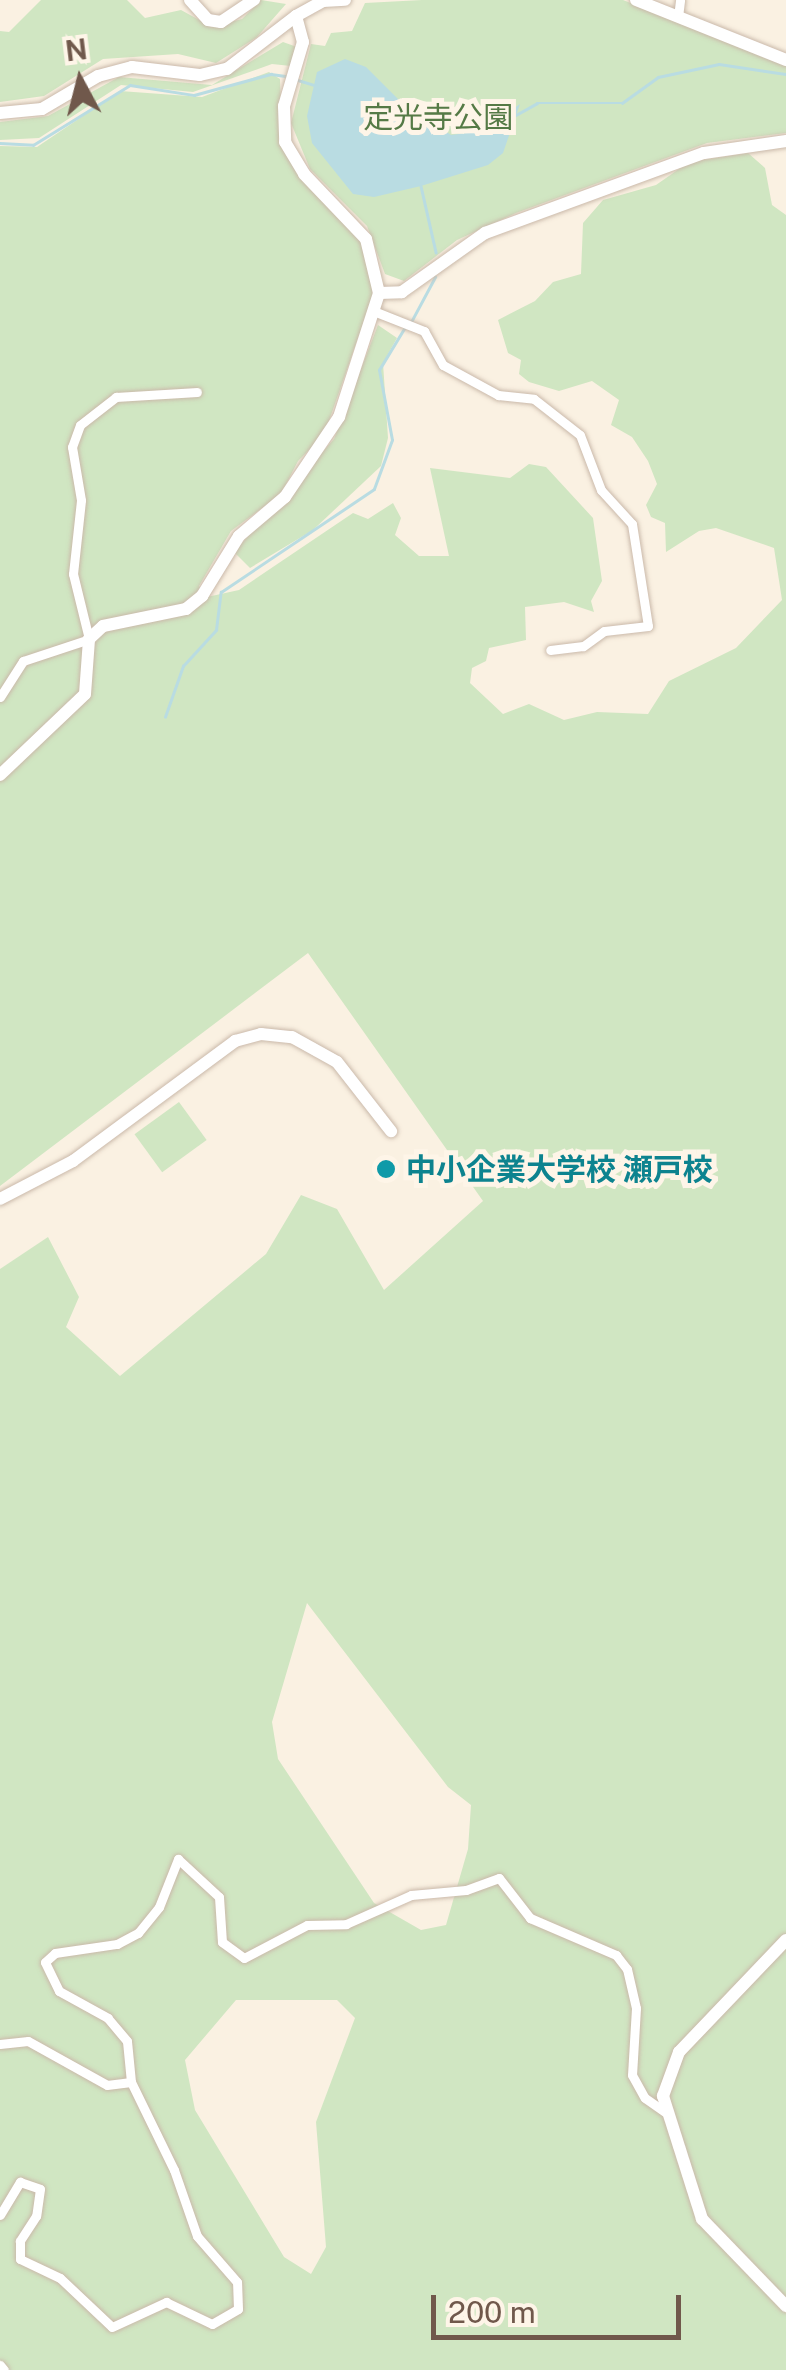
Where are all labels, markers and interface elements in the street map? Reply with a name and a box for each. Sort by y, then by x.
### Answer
north arrow [30,30,130,130]
text: N [63,32,89,67]
park label: 定光寺公園 [363,99,513,135]
place label: 中小企業大学校 瀬戸校 [406,1151,713,1187]
marker: 中小企業大学校 瀬戸校 [375,1158,397,1180]
scale bar [436,2275,686,2337]
text: 200 m [448,2294,536,2330]

